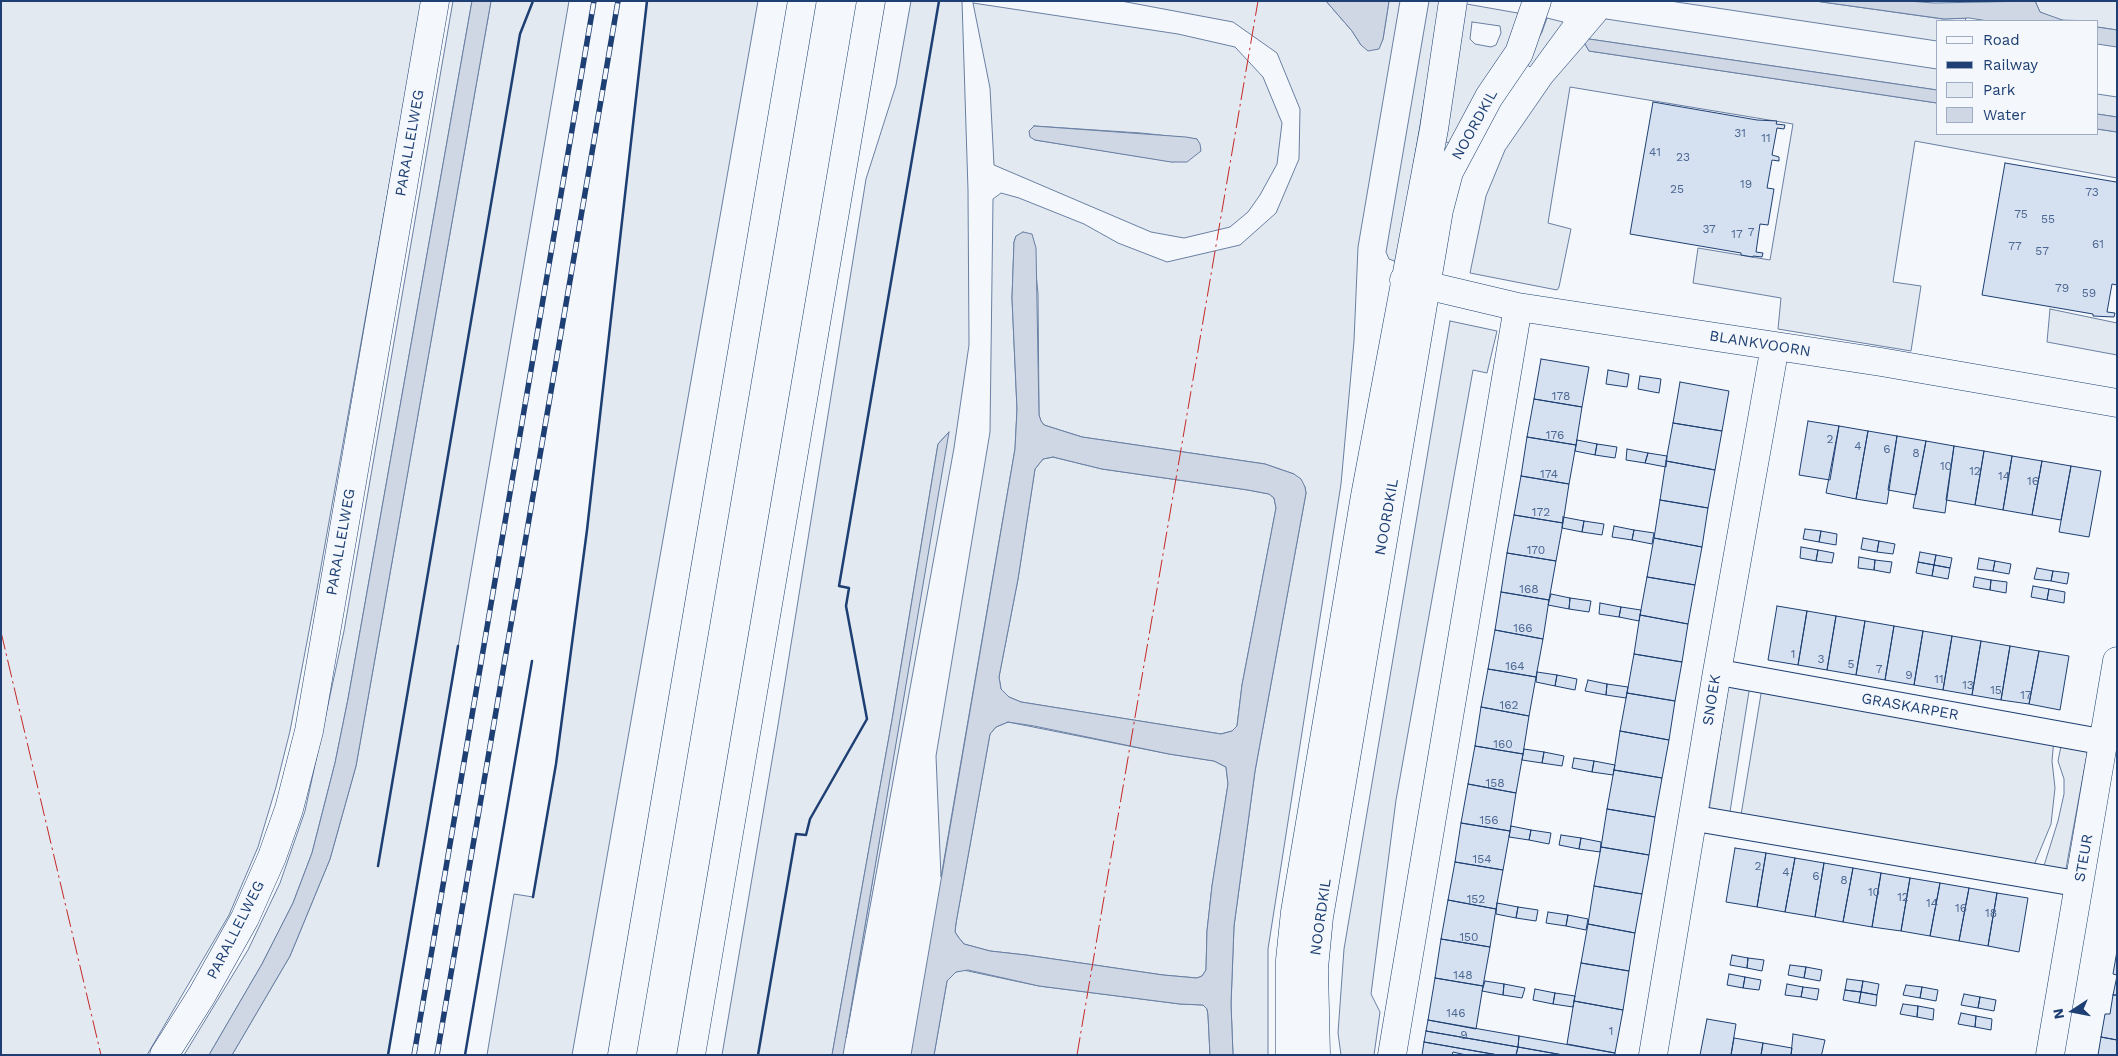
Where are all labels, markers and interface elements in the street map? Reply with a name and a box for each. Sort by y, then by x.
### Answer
legend [1936,20,2098,135]
text: Road [1983,31,2020,49]
text: Railway [1983,56,2038,74]
text: Park [1983,81,2015,99]
street label: NOORDKIL [1448,87,1502,163]
street label: PARALLELWEG [392,88,428,198]
text: Water [1983,106,2026,124]
house number: 31 [1734,126,1746,140]
house number: 11 [1761,131,1771,145]
house number: 41 [1649,145,1661,159]
house number: 23 [1676,150,1690,164]
house number: 19 [1740,177,1752,191]
house number: 25 [1670,182,1684,196]
house number: 73 [2085,185,2099,199]
house number: 75 [2014,207,2028,221]
house number: 55 [2041,212,2055,226]
house number: 37 [1702,222,1716,236]
house number: 7 [1748,225,1754,239]
house number: 17 [1731,227,1743,241]
house number: 61 [2092,237,2104,251]
house number: 77 [2008,239,2022,253]
house number: 57 [2035,244,2049,258]
house number: 79 [2055,281,2069,295]
house number: 59 [2082,286,2096,300]
street label: BLANKVOORN [1708,327,1812,361]
house number: 178 [1552,389,1570,403]
house number: 176 [1546,428,1564,442]
house number: 2 [1827,432,1833,446]
house number: 4 [1854,439,1862,453]
house number: 6 [1883,442,1891,456]
house number: 8 [1912,446,1920,460]
house number: 10 [1940,459,1952,473]
house number: 12 [1969,464,1981,478]
house number: 174 [1540,467,1558,481]
house number: 14 [1998,469,2010,483]
house number: 16 [2027,474,2039,488]
street label: NOORDKIL [1371,477,1403,557]
street label: PARALLELWEG [323,487,359,597]
house number: 172 [1532,505,1550,519]
house number: 170 [1527,543,1545,557]
house number: 168 [1519,582,1539,596]
house number: 166 [1513,621,1533,635]
house number: 1 [1791,647,1795,661]
house number: 3 [1818,652,1824,666]
house number: 5 [1848,657,1854,671]
house number: 164 [1505,659,1525,673]
house number: 7 [1876,662,1882,676]
house number: 9 [1905,668,1913,682]
house number: 11 [1934,672,1944,686]
street label: SNOEK [1699,673,1725,727]
house number: 13 [1962,678,1974,692]
house number: 15 [1990,683,2002,697]
house number: 17 [2020,688,2032,702]
street label: GRASKARPER [1860,690,1960,724]
house number: 162 [1500,698,1518,712]
house number: 160 [1493,737,1513,751]
house number: 158 [1485,776,1505,790]
house number: 156 [1480,813,1498,827]
street label: STEUR [2071,833,2097,883]
house number: 154 [1473,852,1491,866]
house number: 2 [1755,859,1761,873]
house number: 4 [1782,865,1790,879]
house number: 6 [1812,869,1820,883]
house number: 8 [1840,873,1848,887]
street label: NOORDKIL [1307,877,1335,957]
street label: PARALLELWEG [203,878,269,982]
house number: 10 [1868,885,1880,899]
house number: 12 [1897,890,1909,904]
house number: 152 [1467,892,1485,906]
house number: 14 [1926,896,1938,910]
house number: 16 [1955,901,1967,915]
house number: 18 [1985,906,1997,920]
house number: 150 [1459,930,1479,944]
house number: 148 [1453,968,1473,982]
north arrow [2048,986,2098,1036]
house number: 146 [1446,1006,1466,1020]
text: N [2049,1007,2067,1020]
house number: 1 [1609,1024,1613,1038]
house number: 9 [1460,1028,1468,1042]

